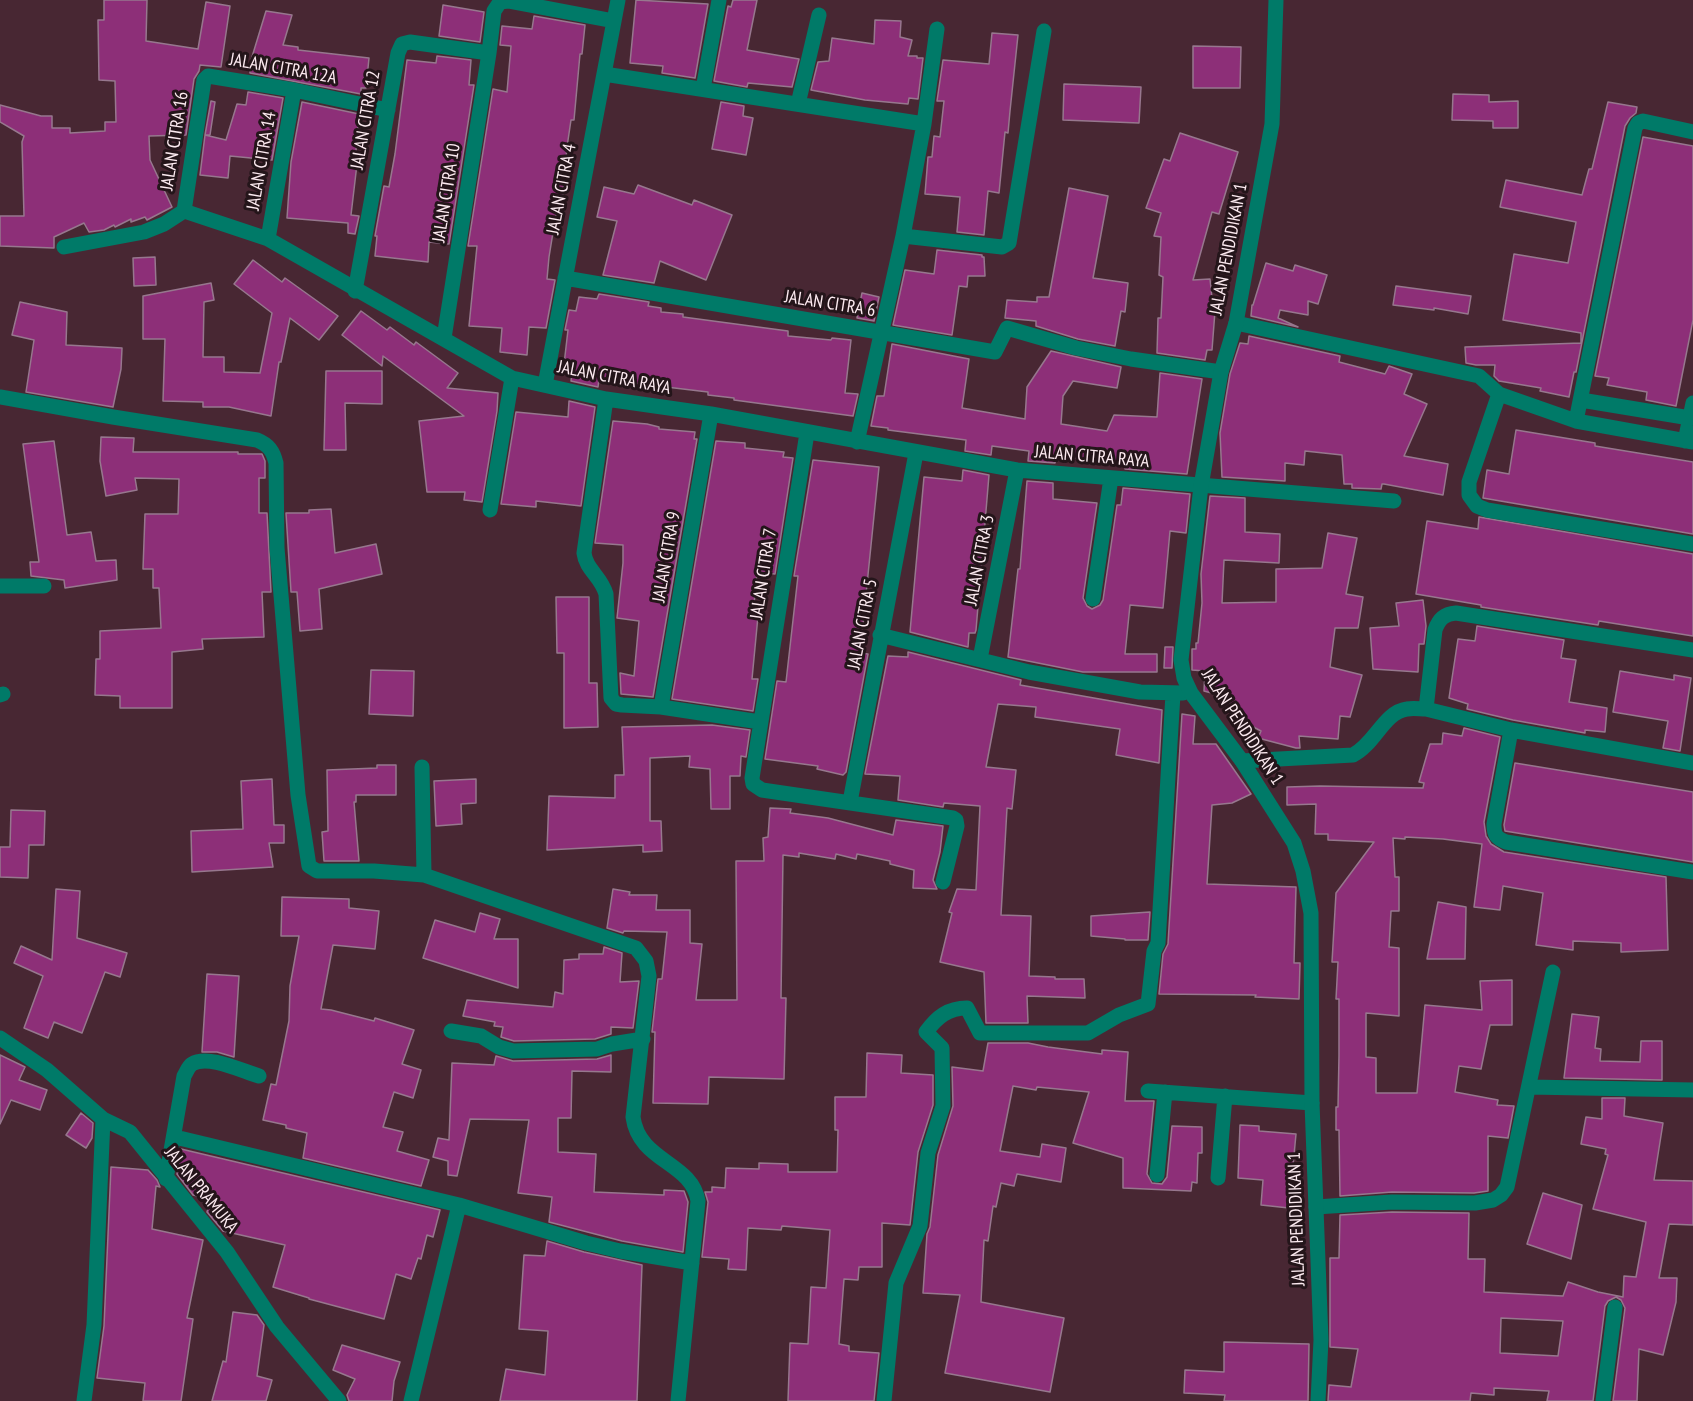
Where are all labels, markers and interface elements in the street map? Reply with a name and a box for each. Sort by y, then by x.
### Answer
street label: JALAN CITRA 12A [228,49,338,89]
street label: JALAN CITRA 12 [347,69,385,171]
street label: JALAN CITRA 16 [157,90,193,192]
street label: JALAN CITRA 14 [243,110,281,212]
street label: JALAN CITRA 10 [429,142,465,244]
street label: JALAN CITRA 4 [543,142,581,236]
street label: JALAN PENDIDIKAN 1 [1206,181,1252,317]
street label: JALAN CITRA 6 [783,286,877,322]
street label: JALAN CITRA RAYA [556,356,672,400]
street label: JALAN CITRA RAYA [1034,441,1150,473]
street label: JALAN CITRA 9 [648,510,686,604]
street label: JALAN CITRA 3 [961,513,999,607]
street label: JALAN CITRA 7 [746,527,782,621]
street label: JALAN CITRA 5 [844,577,882,671]
street label: JALAN PENDIDIKAN 1 [1197,665,1287,789]
street label: JALAN PRAMUKA [160,1142,242,1238]
street label: JALAN PENDIDIKAN 1 [1284,1152,1310,1286]

